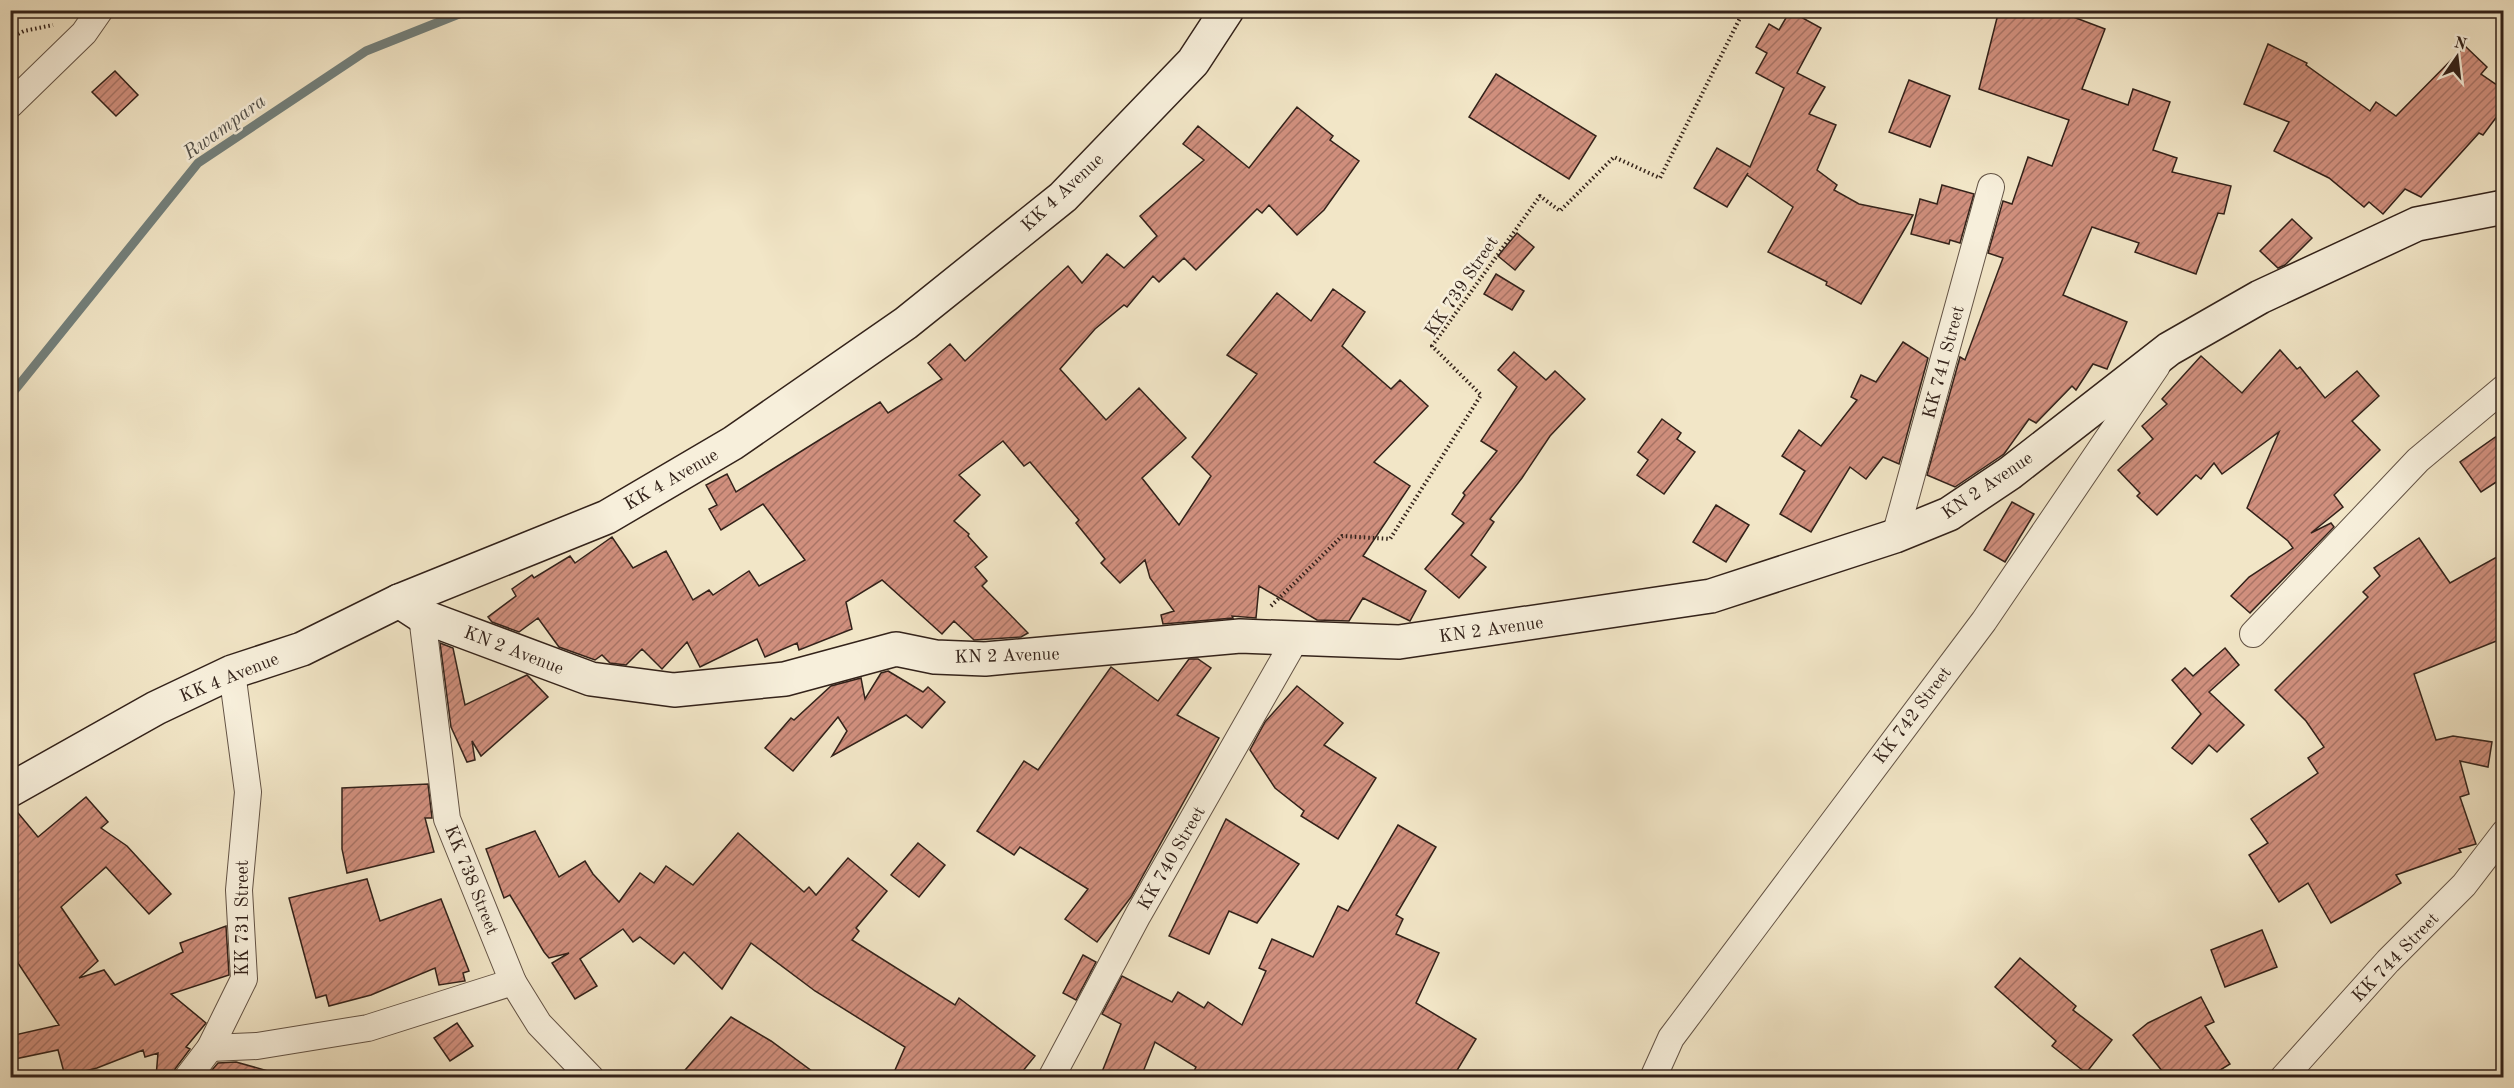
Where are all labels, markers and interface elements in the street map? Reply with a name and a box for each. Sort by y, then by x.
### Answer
north arrow [2427,27,2487,87]
text: N [2452,35,2469,54]
water label: Rwampara [179,91,270,165]
street label: KK 4 Avenue [1018,150,1107,235]
street label: KK 739 Street [1422,233,1502,340]
street label: KK 741 Street [1920,304,1968,421]
street label: KK 4 Avenue [622,446,721,514]
street label: KN 2 Avenue [1939,449,2036,523]
street label: KN 2 Avenue [1438,614,1544,646]
street label: KN 2 Avenue [461,624,566,678]
street label: KN 2 Avenue [954,645,1060,667]
street label: KK 4 Avenue [177,650,281,706]
street label: KK 742 Street [1871,664,1955,767]
street label: KK 740 Street [1135,804,1209,913]
street label: KK 738 Street [441,823,501,938]
street label: KK 731 Street [234,860,252,976]
street label: KK 744 Street [2349,910,2443,1006]

